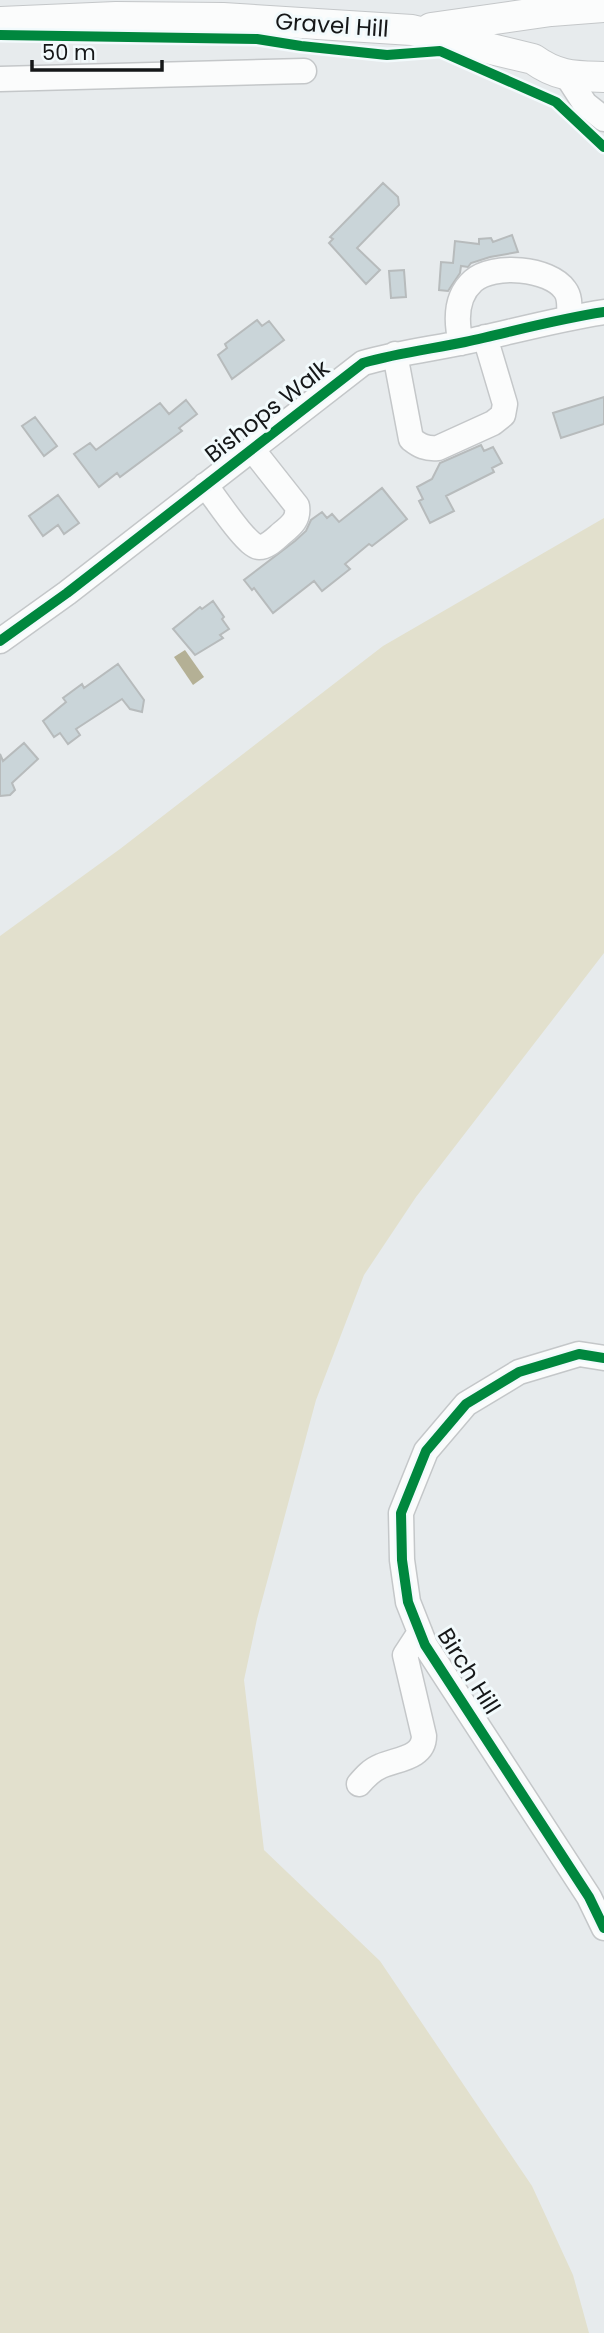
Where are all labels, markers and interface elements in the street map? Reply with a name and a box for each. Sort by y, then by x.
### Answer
street label: Gravel Hill [274,5,390,45]
scale bar [32,28,161,72]
text: 50 m [42,38,96,67]
street label: Bishops Walk [198,352,336,470]
street label: Birch Hill [430,1622,508,1720]

